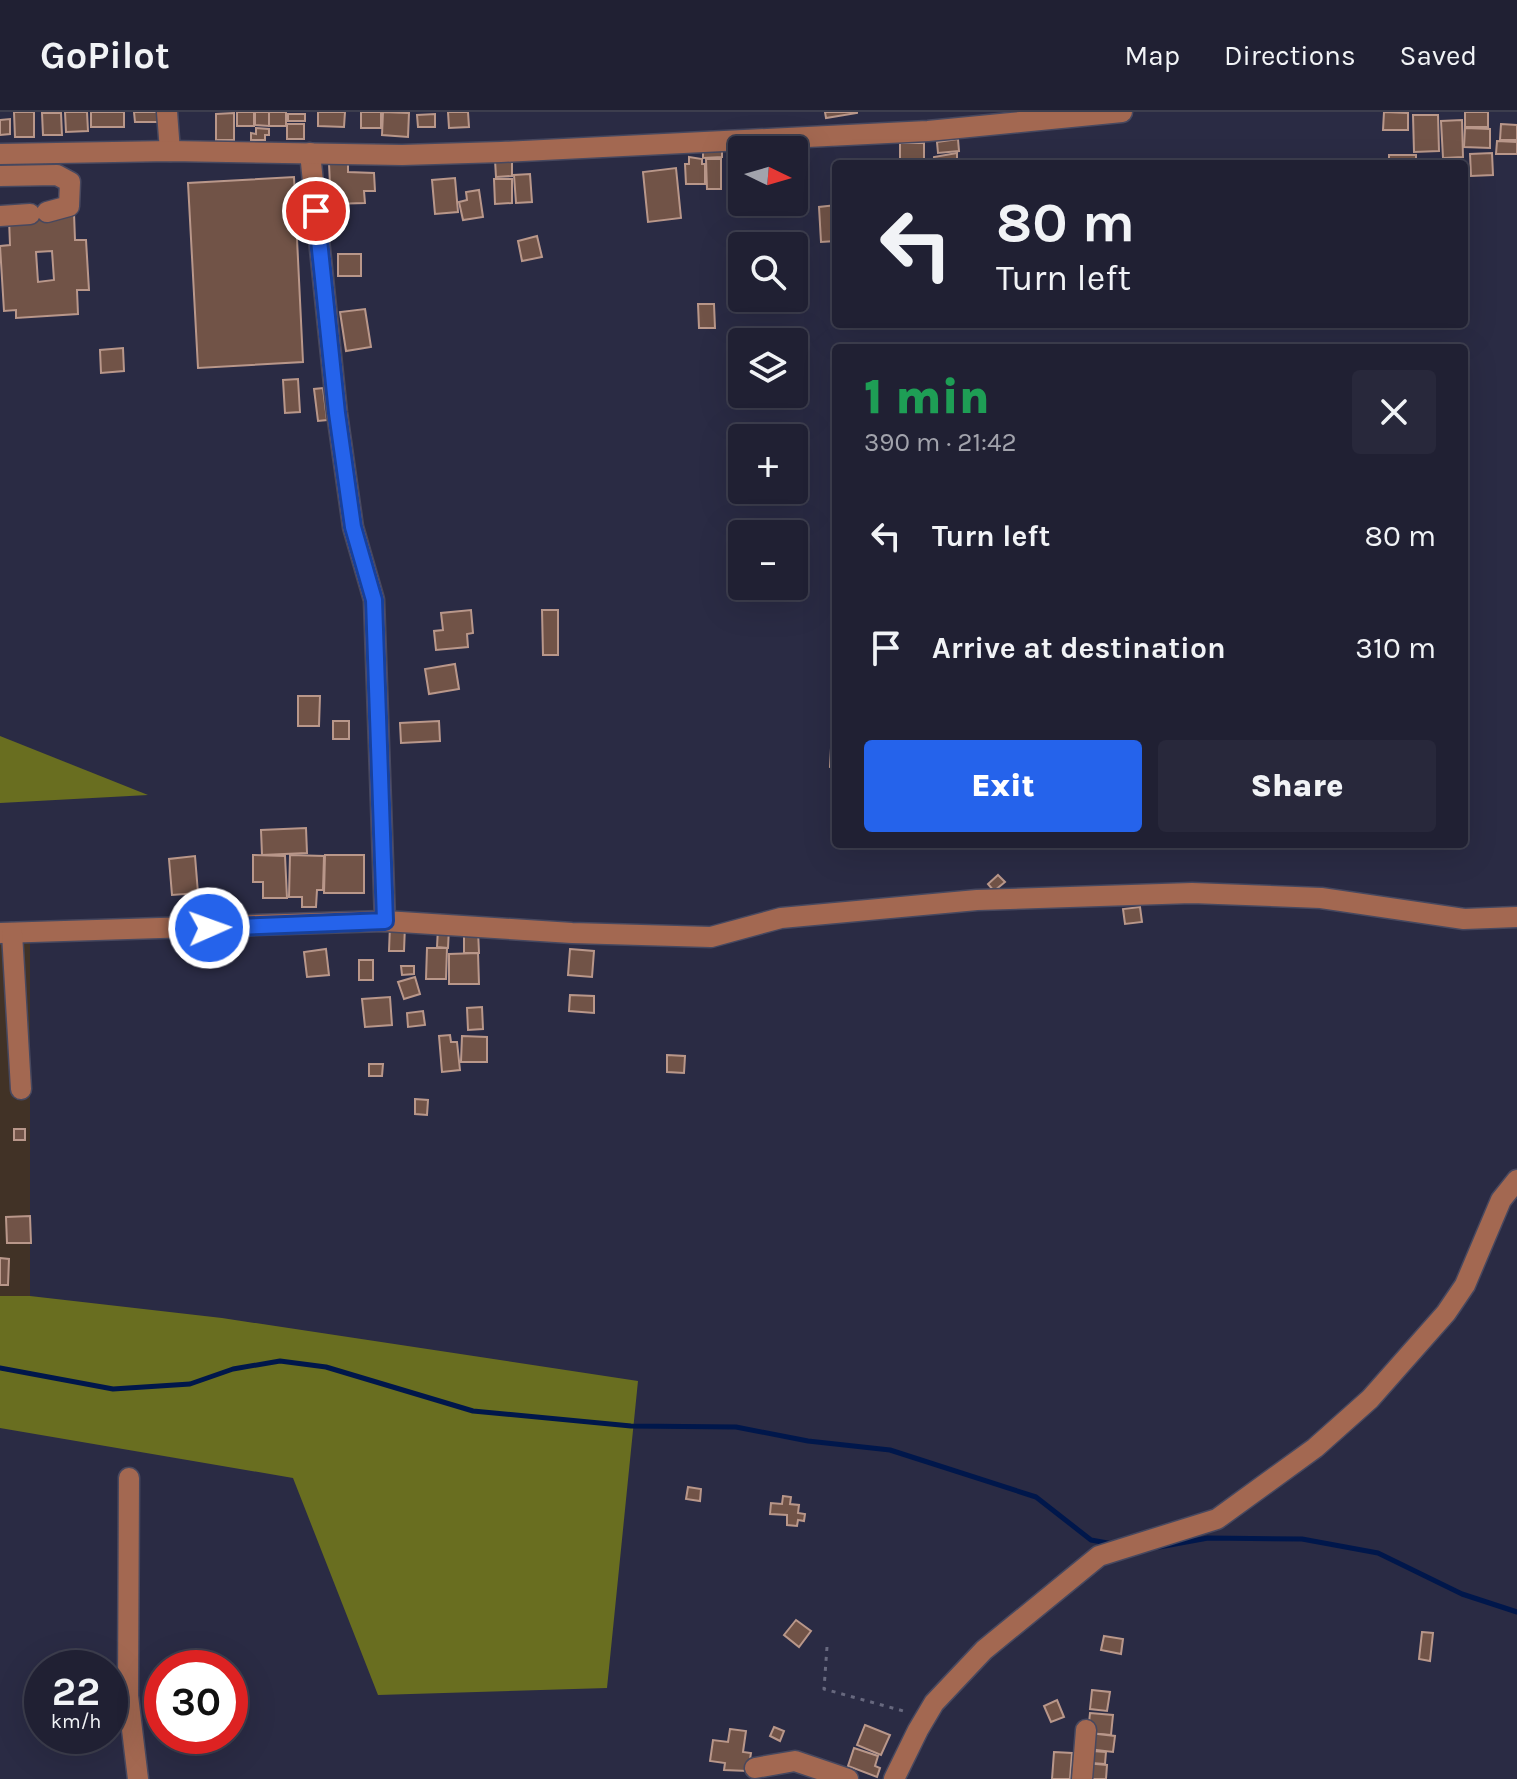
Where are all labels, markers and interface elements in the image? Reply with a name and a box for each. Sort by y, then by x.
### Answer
text: GoPilot [40,33,170,78]
text: Map [1125,39,1180,72]
text: Directions [1224,39,1356,72]
text: Saved [1400,39,1477,72]
north arrow [728,136,808,216]
map controls [728,136,808,600]
pin [282,177,350,245]
icon: arrive [294,189,338,233]
text: 80 m [996,190,1135,255]
icon: left [864,192,968,296]
button: search [728,232,808,312]
text: Turn left [996,257,1131,299]
button: layers [728,328,808,408]
text: 1 min [864,369,990,425]
button: close [1352,370,1436,454]
button: + [728,424,808,504]
text: 390 m · 21:42 [864,427,1017,458]
icon: left [864,514,908,558]
text: Turn left [932,518,1050,554]
text: 80 m [1365,518,1436,554]
button: − [728,520,808,600]
icon: arrive [864,626,908,670]
text: Arrive at destination [932,630,1226,666]
text: 310 m [1355,630,1436,666]
button: Exit [864,740,1142,832]
button: Share [1158,740,1436,832]
position arrow [167,886,251,970]
speed limit sign: 30 [144,1650,248,1754]
text: 22 [52,1668,100,1715]
text: km/h [51,1710,101,1733]

